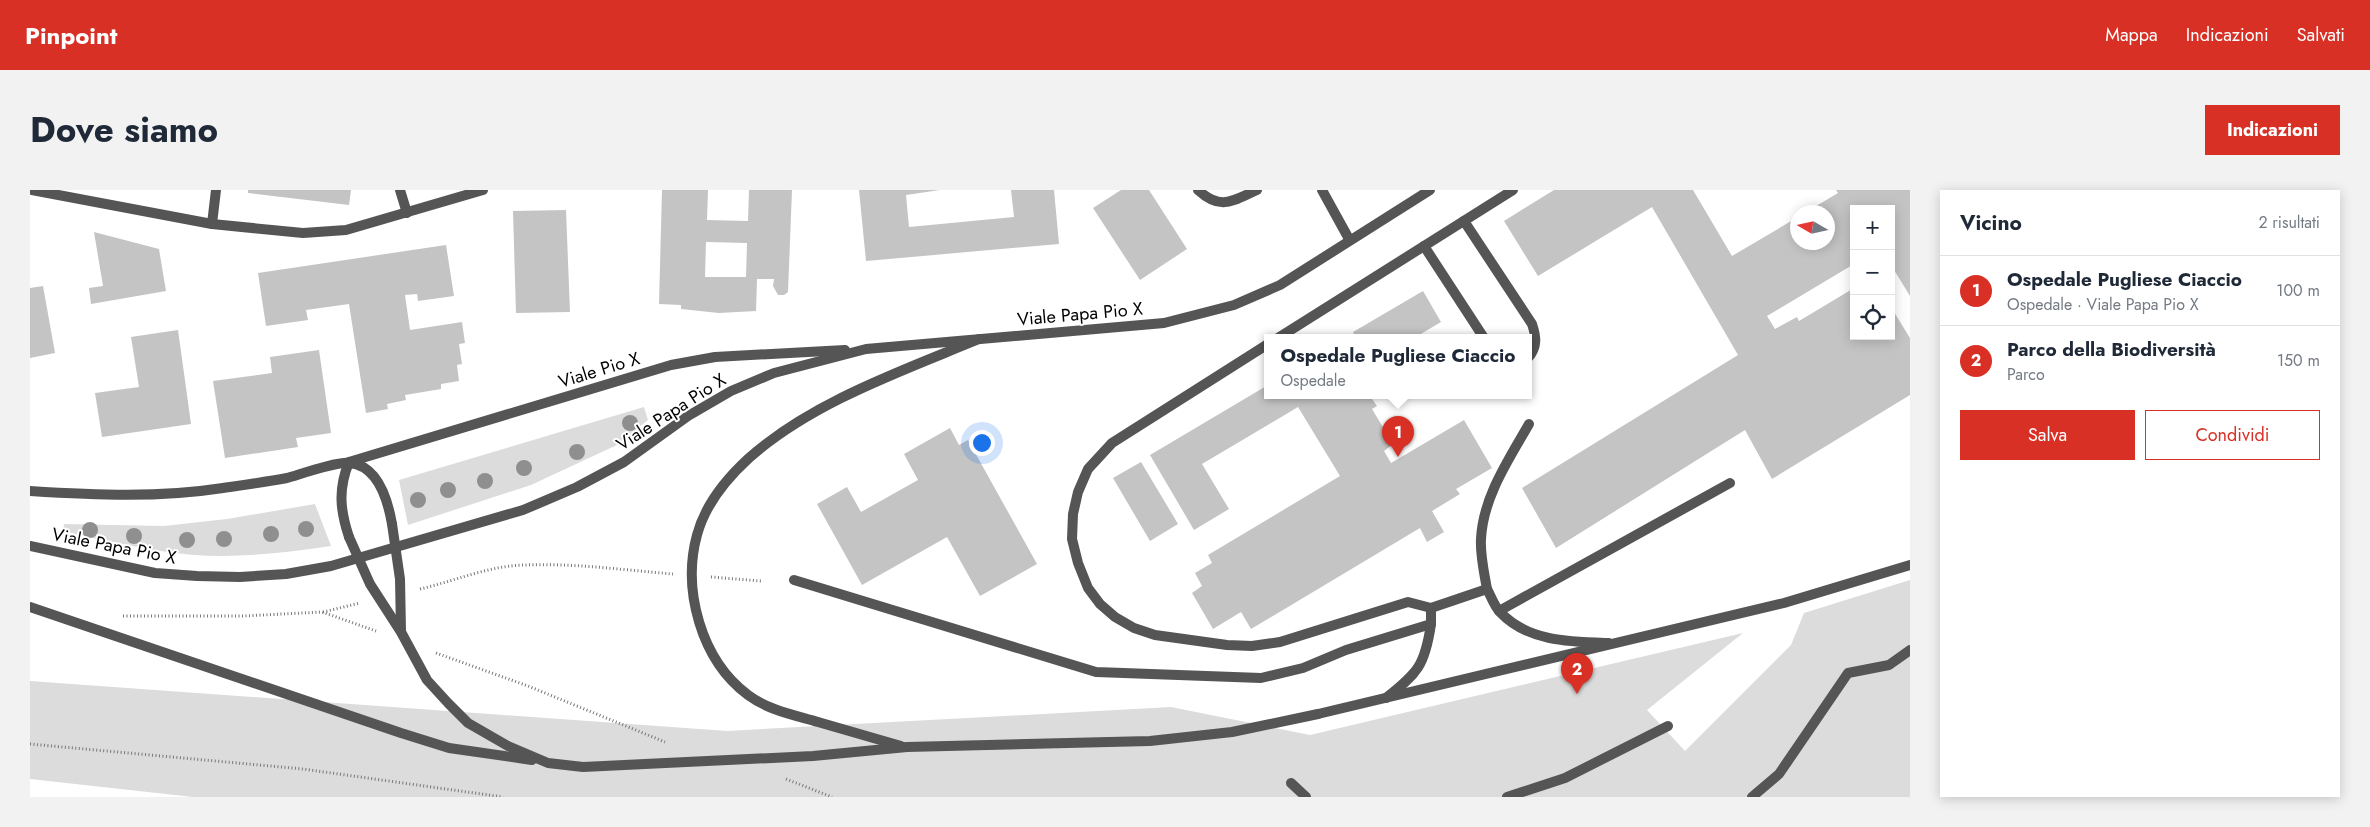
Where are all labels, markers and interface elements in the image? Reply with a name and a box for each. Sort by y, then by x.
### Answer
text: Pinpoint [25,18,117,53]
text: Mappa [2105,22,2158,48]
text: Indicazioni [2186,22,2269,48]
text: Salvati [2297,22,2345,48]
text: Dove siamo [30,105,218,155]
button: Indicazioni [2205,105,2340,155]
north arrow [1790,205,1835,250]
map controls [1850,205,1895,340]
button: + [1850,205,1895,250]
text: Vicino [1960,208,2022,238]
text: 2 risultati [2258,211,2320,234]
button: − [1850,250,1895,295]
text: Ospedale Pugliese Ciaccio [2007,266,2242,293]
text: 1 [1972,279,1980,302]
text: 100 m [2276,279,2320,302]
text: Ospedale · Viale Papa Pio X [2007,293,2199,316]
button: locate [1850,295,1895,340]
street label: Viale Papa Pio X [1016,296,1144,332]
popup [1264,334,1532,399]
text: Parco della Biodiversità [2007,336,2216,363]
text: Ospedale Pugliese Ciaccio [1280,342,1516,369]
street label: Viale Pio X [555,345,643,395]
text: 2 [1971,349,1981,372]
text: 150 m [2277,349,2320,372]
text: Parco [2007,363,2045,386]
street label: Viale Papa Pio X [611,367,731,457]
text: Ospedale [1280,369,1346,392]
button: Salva [1960,410,2135,460]
button: Condividi [2145,410,2320,460]
pin: 1 [1382,416,1414,457]
your location [969,430,995,456]
street label: Viale Papa Pio X [50,521,178,571]
pin: 2 [1561,653,1593,694]

